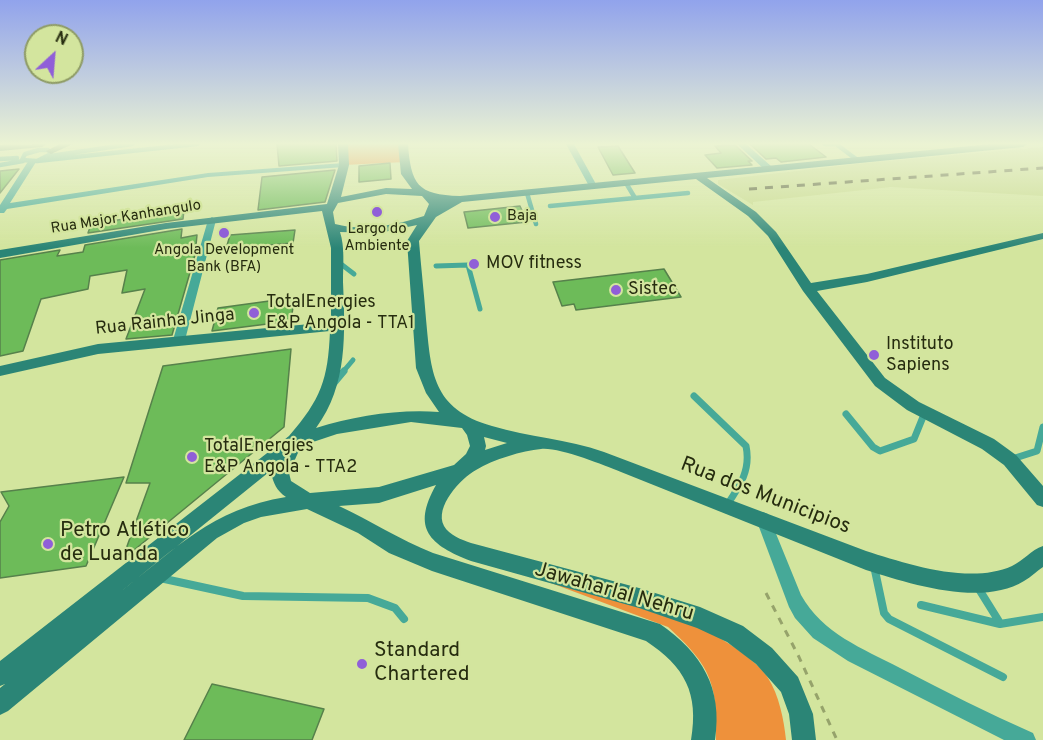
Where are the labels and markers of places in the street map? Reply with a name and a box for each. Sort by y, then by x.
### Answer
marker: Largo do Ambiente [370,205,384,219]
place label: Baja [507,208,537,226]
marker: Baja [488,210,502,224]
place label: Largo do Ambiente [344,221,410,256]
marker: Angola Development Bank (BFA) [217,226,231,240]
place label: Angola Development Bank (BFA) [154,242,294,277]
place label: MOV fitness [486,253,582,275]
marker: MOV fitness [467,257,481,271]
place label: Sistec [628,279,677,301]
marker: Sistec [609,283,623,297]
place label: TotalEnergies E&P Angola - TTA1 [266,292,415,334]
marker: TotalEnergies E&P Angola - TTA1 [247,306,261,320]
place label: Instituto Sapiens [886,334,954,376]
marker: Instituto Sapiens [867,348,881,362]
place label: TotalEnergies E&P Angola - TTA2 [204,436,357,478]
marker: TotalEnergies E&P Angola - TTA2 [185,450,199,464]
place label: Petro Atlético de Luanda [60,519,189,569]
marker: Petro Atlético de Luanda [41,537,55,551]
place label: Standard Chartered [374,639,470,689]
marker: Standard Chartered [355,657,369,671]

